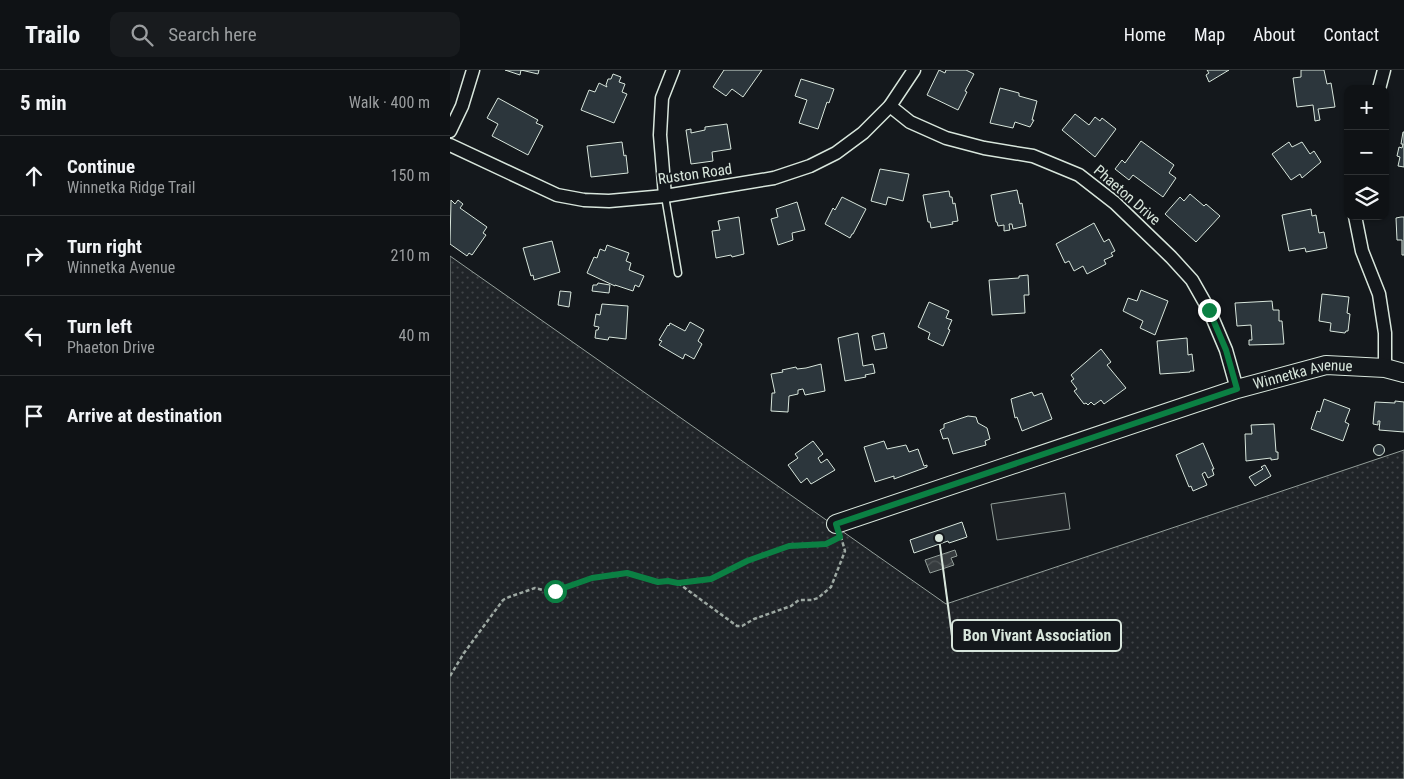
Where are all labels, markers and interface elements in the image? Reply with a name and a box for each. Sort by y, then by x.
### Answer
search box [110,12,460,57]
text: Trailo [25,21,80,49]
icon: search [128,21,156,49]
text: Search here [168,23,257,46]
text: Home [1124,24,1166,45]
text: Map [1194,24,1225,45]
text: About [1253,24,1295,45]
text: Contact [1323,24,1379,45]
map controls [1344,85,1389,220]
button: + [1344,85,1389,130]
text: 5 min [20,91,67,115]
text: Walk · 400 m [349,93,430,112]
button: − [1344,130,1389,175]
text: Continue [67,155,135,178]
street label: Ruston Road [657,160,733,188]
street label: Phaeton Drive [1090,161,1164,229]
icon: ahead [20,162,48,190]
text: 150 m [391,166,430,185]
button: layers [1344,175,1389,220]
text: Winnetka Ridge Trail [67,178,195,197]
text: Turn right [67,235,142,258]
icon: right [20,242,48,270]
text: 210 m [391,246,430,265]
text: Winnetka Avenue [67,258,175,277]
route end [1198,299,1221,322]
text: Turn left [67,315,132,338]
icon: left [20,322,48,350]
text: 40 m [398,326,430,345]
text: Phaeton Drive [67,338,155,357]
street label: Winnetka Avenue [1251,356,1353,393]
icon: arrive [20,402,48,430]
text: Arrive at destination [67,404,222,427]
route start [544,580,567,603]
callout: Bon Vivant Association [952,620,1121,651]
text: Bon Vivant Association [963,626,1111,645]

